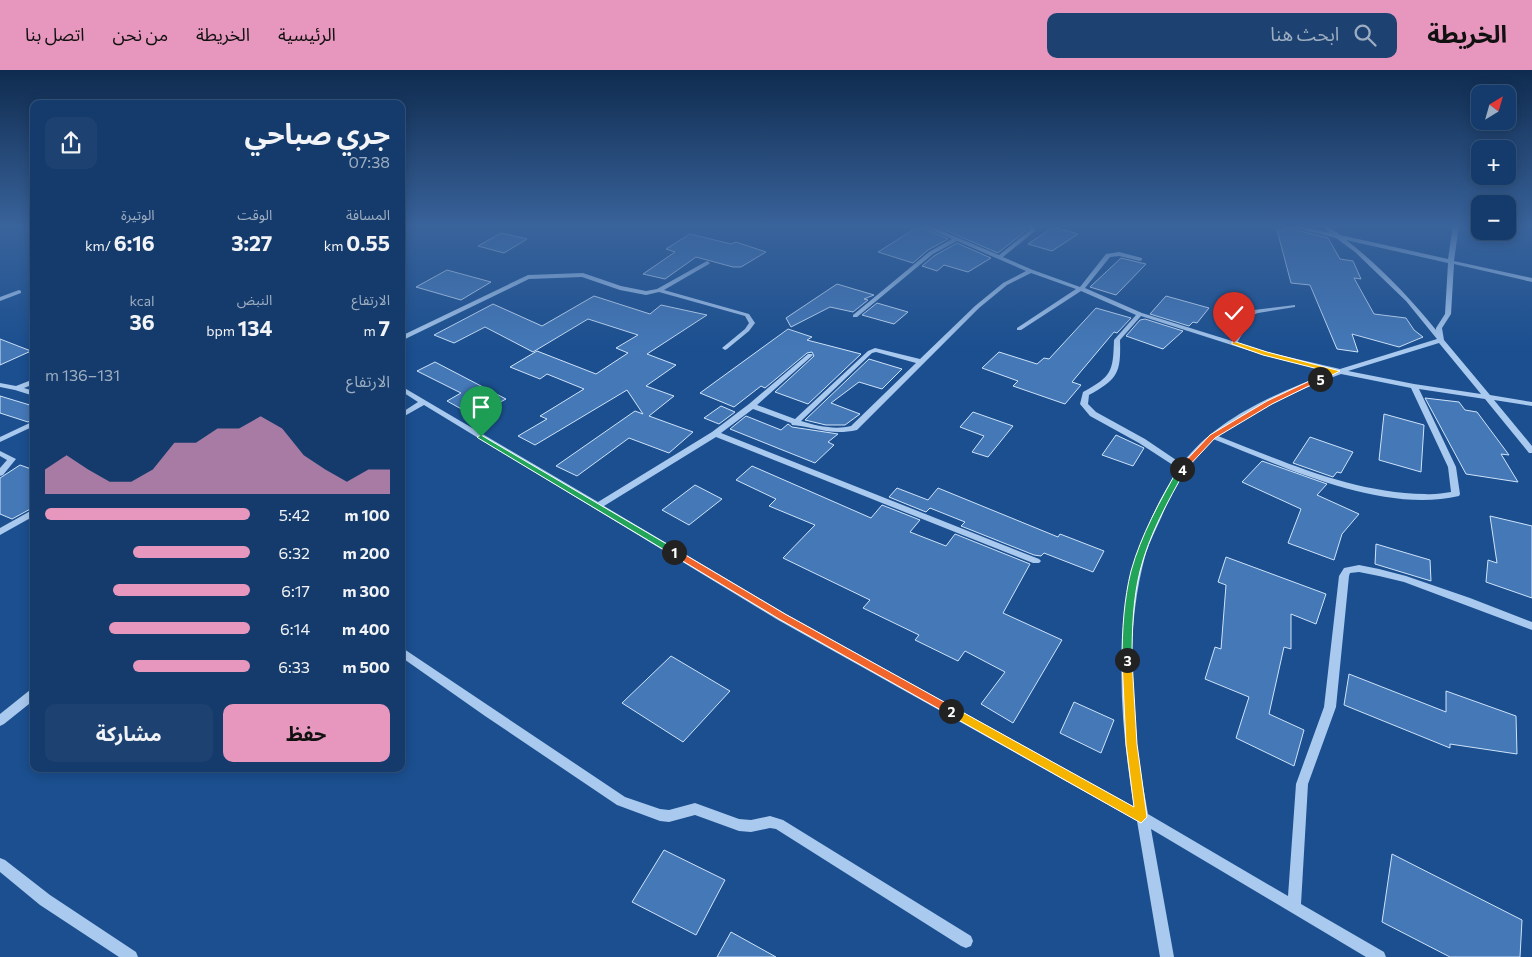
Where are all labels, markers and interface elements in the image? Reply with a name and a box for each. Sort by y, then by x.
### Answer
search box [1047,13,1397,58]
text: الخريطة [1427,19,1507,48]
icon: search [1351,21,1379,49]
text: ابحث هنا [1270,22,1339,45]
text: اتصل بنا [25,23,85,45]
text: من نحن [113,23,168,45]
text: الخريطة [196,23,250,45]
text: الرئيسية [278,23,336,45]
north arrow [1471,85,1516,130]
map controls [1471,85,1516,240]
text: جري صباحي [245,116,390,150]
button: share [45,117,97,169]
button: + [1471,140,1516,185]
text: 07:38 [349,152,390,171]
button: − [1471,195,1516,240]
text: الوتيرة [121,206,155,223]
text: الوقت [237,206,272,223]
text: المسافة [346,206,390,223]
text: 6:16 [114,230,155,255]
text: 3:27 [231,230,272,255]
text: 0.55 [346,230,390,255]
text: /km [85,237,114,254]
text: km [324,237,346,254]
text: النبض [237,291,272,308]
text: الارتفاع [352,291,390,308]
text: kcal [130,292,155,309]
pin [1213,292,1255,343]
icon: check [1220,299,1248,327]
text: 36 [129,309,155,334]
text: 134 [238,315,272,340]
text: 7 [378,315,390,340]
text: bpm [206,322,238,339]
text: m [364,322,378,339]
text: 131–136 m [45,365,120,384]
pin: 5 [1308,366,1332,392]
text: الارتفاع [346,371,390,390]
text: 5 [1316,371,1325,388]
pin [460,386,502,437]
icon: arrive [467,393,495,421]
pin: 4 [1170,456,1194,482]
text: 4 [1178,461,1187,478]
text: 5:42 [279,505,310,524]
text: 100 m [344,505,390,524]
pin: 1 [662,540,686,564]
text: 6:32 [279,543,310,562]
text: 200 m [343,543,390,562]
text: 1 [671,544,678,561]
text: 6:17 [281,581,310,600]
text: 300 m [342,581,390,600]
text: 6:14 [280,619,310,638]
text: 400 m [342,619,390,638]
pin: 3 [1114,648,1140,672]
text: 3 [1123,652,1132,669]
text: 6:33 [278,657,310,676]
text: 500 m [342,657,390,676]
pin: 2 [938,698,964,724]
text: 2 [948,703,955,720]
button: مشاركة [45,704,213,762]
button: حفظ [223,704,390,762]

